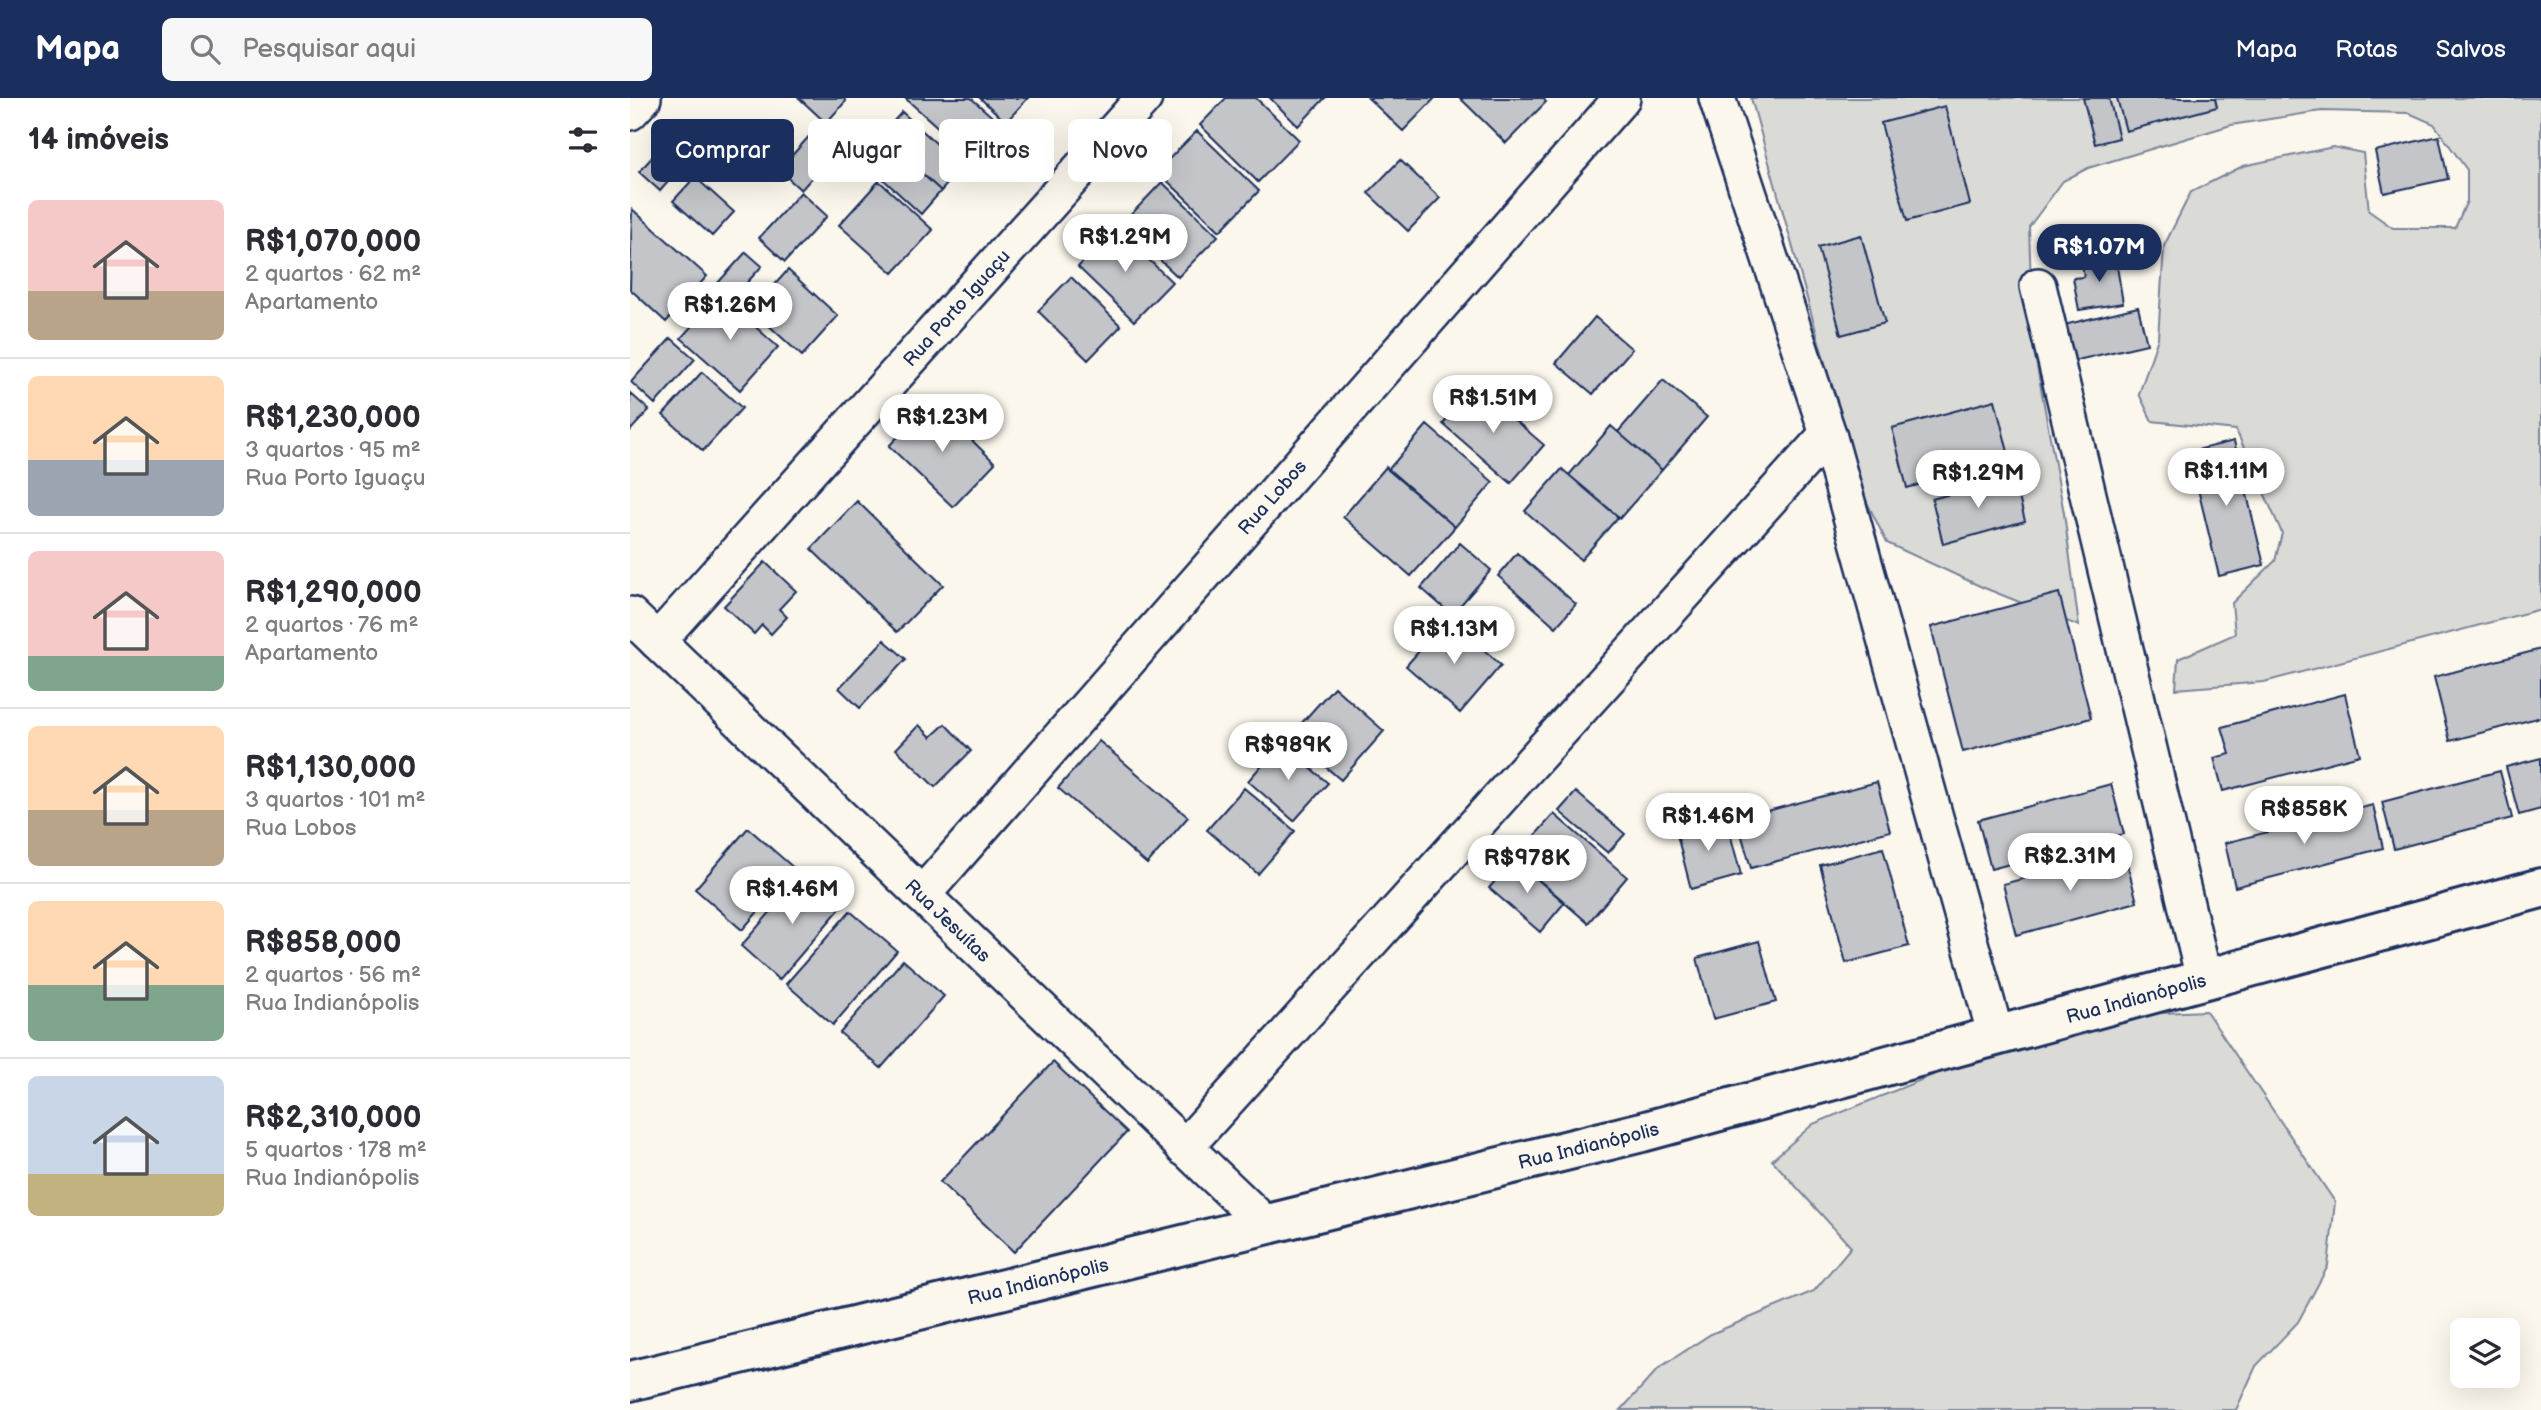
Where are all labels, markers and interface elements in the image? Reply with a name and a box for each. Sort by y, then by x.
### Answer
search box [162,18,652,81]
text: Mapa [35,29,120,69]
icon: search [186,30,224,68]
text: Pesquisar aqui [242,34,416,65]
text: Mapa [2235,35,2297,64]
text: Rotas [2335,35,2398,64]
text: Salvos [2436,35,2506,64]
chip: Comprar [651,119,794,182]
chip: Alugar [808,119,925,182]
chip: Filtros [939,119,1054,182]
chip: Novo [1068,119,1172,182]
icon: filters [564,121,602,159]
text: 14 imóveis [28,122,169,158]
pin: R$1.29M [1060,214,1190,274]
text: R$1.29M [1079,223,1171,251]
text: R$1,070,000 [245,224,421,260]
pin: R$1.07M [2034,225,2164,284]
icon: home [84,228,168,312]
text: R$1.07M [2053,233,2145,261]
street label: Rua Porto Iguaçu [899,245,1016,372]
text: 2 quartos · 62 m² [245,260,421,288]
pin: R$1.26M [665,282,795,342]
text: Apartamento [245,288,378,316]
text: R$1.26M [683,291,777,319]
pin: R$1.51M [1428,376,1558,435]
text: R$1.51M [1449,384,1537,412]
pin: R$1.23M [877,394,1007,454]
text: R$1,230,000 [245,400,421,436]
text: R$1.23M [896,403,988,431]
icon: home [84,404,168,488]
text: 3 quartos · 95 m² [245,436,421,464]
pin: R$1.11M [2161,448,2291,508]
pin: R$1.29M [1913,450,2043,510]
street label: Rua Lobos [1234,456,1312,540]
text: R$1.11M [2184,457,2268,485]
text: R$1.29M [1932,459,2024,487]
text: Rua Porto Iguaçu [245,464,425,492]
text: R$1,290,000 [245,575,422,611]
icon: home [84,579,168,663]
pin: R$1.13M [1389,606,1519,666]
text: 2 quartos · 76 m² [245,611,418,639]
text: R$1.13M [1410,615,1498,643]
text: Apartamento [245,639,378,667]
pin: R$989K [1231,722,1345,782]
text: R$989K [1244,731,1332,759]
text: R$1,130,000 [245,750,416,786]
icon: home [84,754,168,838]
text: 3 quartos · 101 m² [245,786,425,814]
pin: R$858K [2247,786,2361,846]
pin: R$1.46M [1643,794,1773,853]
text: R$858K [2260,795,2348,823]
text: R$1.46M [1662,802,1754,830]
text: Rua Lobos [245,814,356,842]
pin: R$2.31M [2005,834,2135,893]
pin: R$978K [1470,836,1584,895]
text: R$2.31M [2024,842,2116,870]
text: R$978K [1484,844,1570,872]
pin: R$1.46M [727,866,857,926]
text: R$1.46M [746,875,838,903]
street label: Rua Jesuítas [900,875,995,968]
text: R$858,000 [245,925,401,961]
icon: home [84,929,168,1013]
text: 2 quartos · 56 m² [245,961,421,989]
street label: Rua Indianópolis [2064,969,2209,1029]
text: Rua Indianópolis [245,989,419,1017]
text: R$2,310,000 [245,1100,422,1136]
icon: home [84,1104,168,1188]
street label: Rua Indianópolis [1516,1118,1662,1175]
text: 5 quartos · 178 m² [245,1136,427,1164]
text: Rua Indianópolis [245,1164,419,1192]
street label: Rua Indianópolis [965,1254,1111,1311]
map controls [2450,1318,2520,1388]
button: layers [2450,1318,2520,1388]

